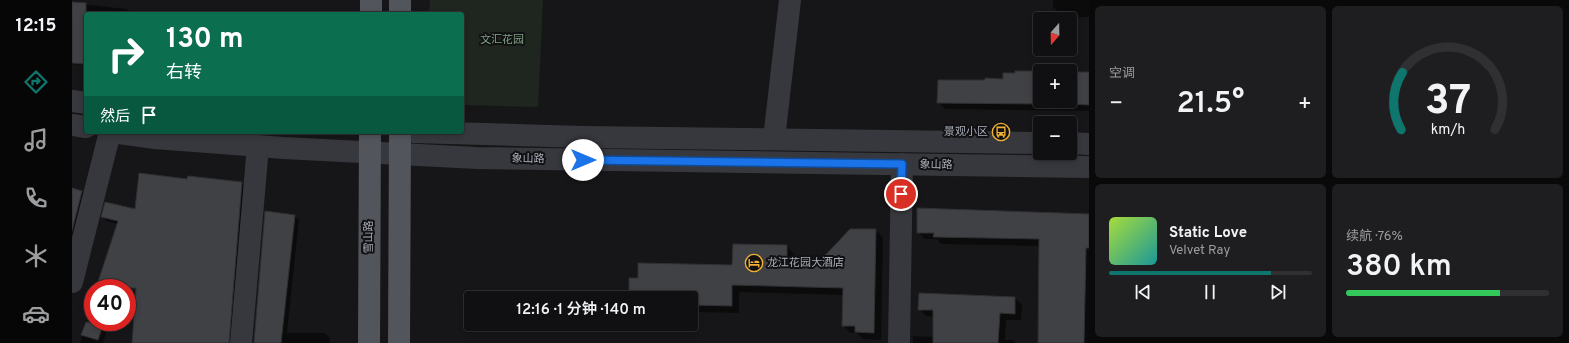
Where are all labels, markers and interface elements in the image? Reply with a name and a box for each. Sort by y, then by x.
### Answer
north arrow [1033,12,1077,56]
map controls [1033,12,1077,160]
text: 12:15 [16,15,56,38]
text: 130 m [166,22,244,58]
icon: right [100,28,152,80]
park label: 文汇花园 [480,33,524,47]
text: 右转 [166,62,202,85]
button: + [1033,64,1077,108]
text: 空调 [1109,66,1135,82]
icon: directions [22,68,50,96]
text: 37 [1424,76,1471,129]
text: 21.5° [1176,86,1245,123]
text: − [1109,91,1123,118]
text: + [1298,91,1312,118]
icon: arrive [138,104,160,126]
text: 然后 [100,108,130,127]
button: − [1033,116,1077,160]
text: km/h [1430,120,1465,138]
bus stop icon: 景观小区 [991,122,1011,142]
place label: 景观小区 [944,125,988,139]
icon: music [22,126,50,154]
position arrow [562,139,604,181]
street label: 象山路 [511,152,545,166]
street label: 象山路 [919,158,953,172]
pin [884,177,918,211]
icon: arrive [890,183,912,205]
icon: phone [22,184,50,212]
street label: 雪山路 [362,221,376,254]
text: Static Love [1169,224,1247,243]
text: 续航 · 76% [1346,229,1403,245]
icon: climate [22,242,50,270]
text: Velvet Ray [1169,243,1230,259]
text: 380 km [1346,249,1452,286]
hotel icon: 龙江花园大酒店 [744,253,764,273]
place label: 龙江花园大酒店 [767,256,844,270]
speed limit sign: 40 [84,279,136,331]
icon: previous [1132,281,1154,303]
icon: pause [1199,281,1221,303]
icon: next [1267,281,1289,303]
icon: car [22,300,50,328]
text: 12:16 · 1 分钟 · 140 m [516,301,646,320]

